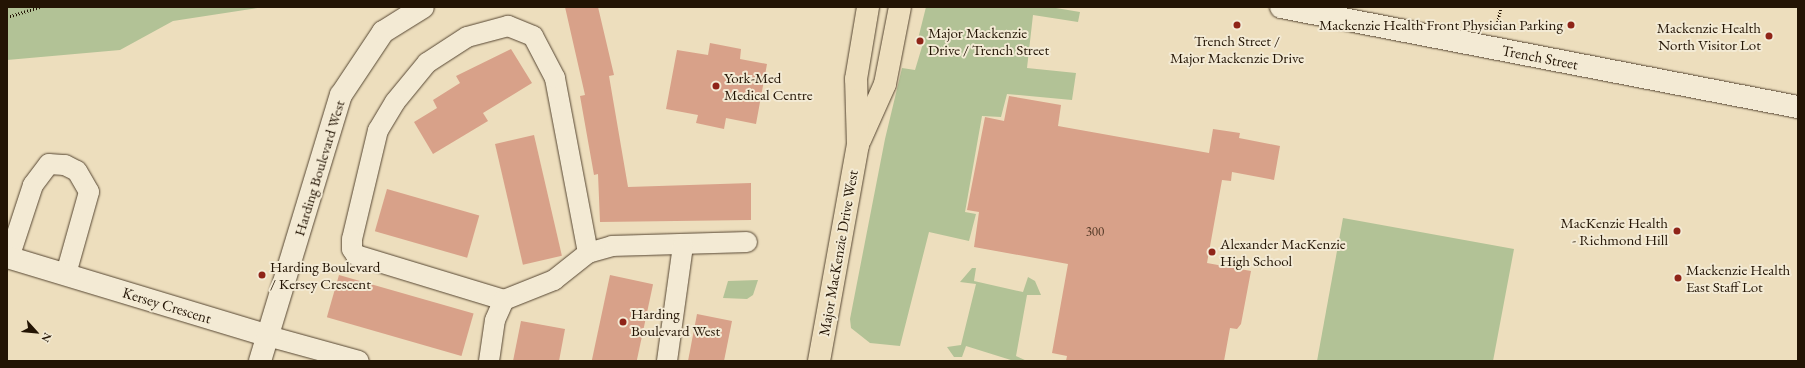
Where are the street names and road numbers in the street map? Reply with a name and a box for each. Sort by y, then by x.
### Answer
street label: Trench Street [1500,41,1580,73]
street label: Harding Boulevard West [290,98,348,238]
street label: Major MacKenzie Drive West [815,169,861,337]
street label: Kersey Crescent [120,283,214,327]

